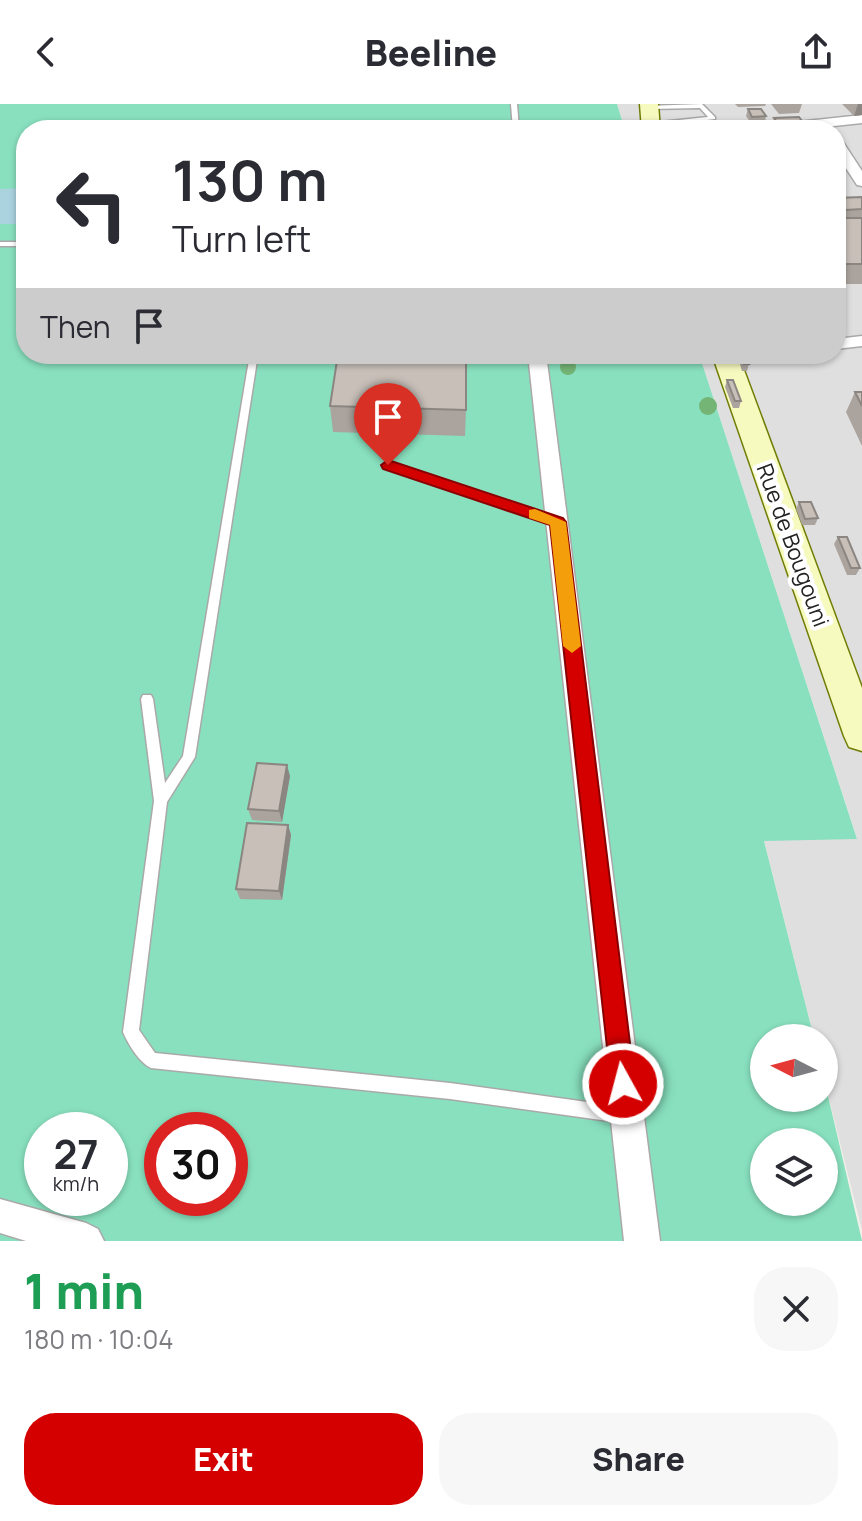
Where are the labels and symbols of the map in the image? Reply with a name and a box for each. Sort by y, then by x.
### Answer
pin [354,383,422,465]
street label: Rue de Bougouni [750,459,836,631]
north arrow [750,1024,838,1112]
position arrow [581,1042,665,1126]
speed limit sign: 30 [144,1112,248,1216]

